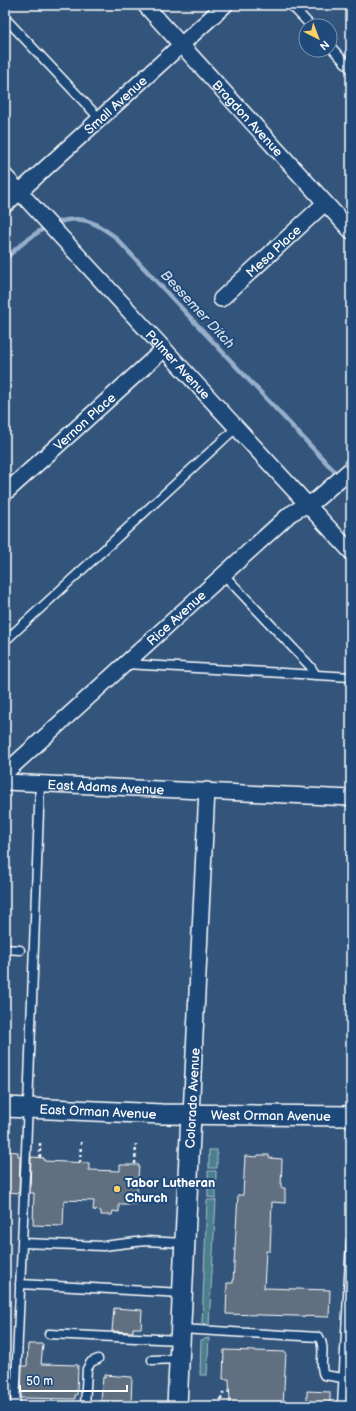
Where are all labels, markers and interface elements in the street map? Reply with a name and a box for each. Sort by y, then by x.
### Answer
north arrow [298,18,338,58]
text: N [317,37,332,53]
street label: Small Avenue [81,73,151,138]
street label: Bragdon Avenue [209,77,286,160]
street label: Mesa Place [243,222,305,281]
water label: Bessemer Ditch [157,267,238,352]
street label: Palmer Avenue [142,327,214,403]
street label: Vernon Place [51,390,120,454]
street label: Rice Avenue [144,587,210,649]
street label: East Adams Avenue [47,777,165,798]
street label: Colorado Avenue [182,1047,204,1149]
street label: East Orman Avenue [39,1102,157,1123]
street label: West Orman Avenue [211,1108,331,1125]
place label: Tabor Lutheran Church [125,1175,215,1206]
marker: Tabor Lutheran Church [112,1184,122,1194]
scale bar [20,1367,127,1393]
text: 50 m [26,1374,53,1389]

